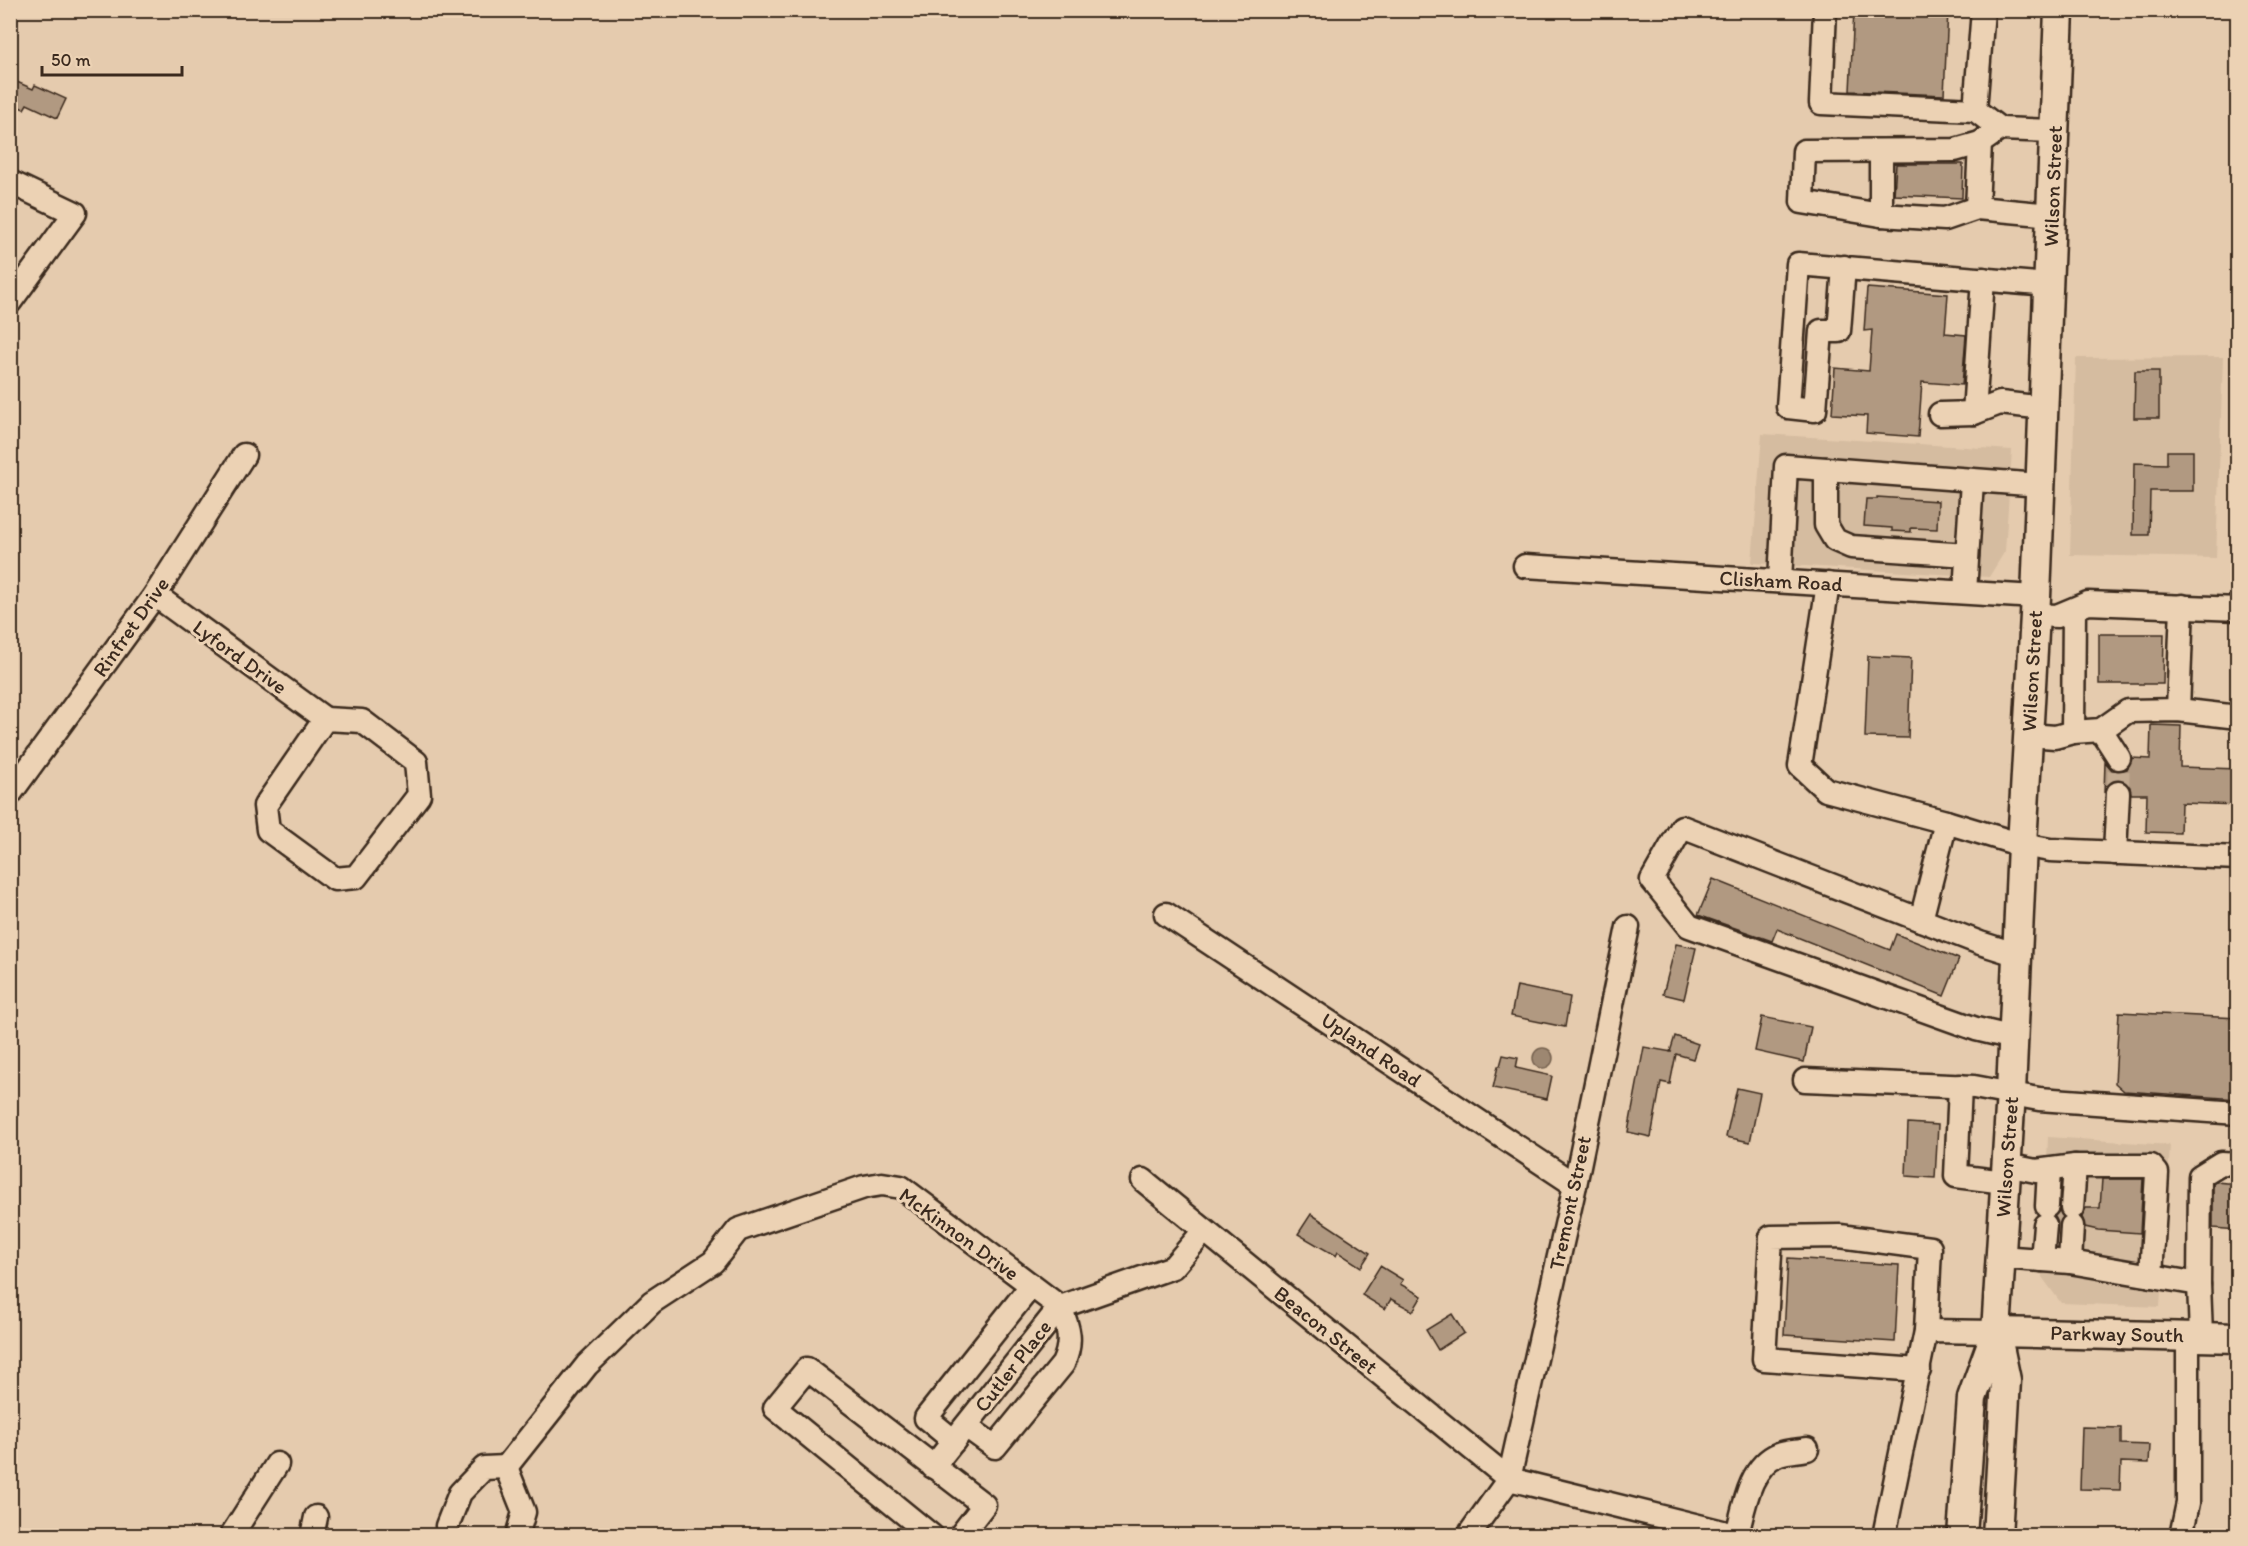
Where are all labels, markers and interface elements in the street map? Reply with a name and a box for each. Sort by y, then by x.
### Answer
scale bar [42,39,182,77]
text: 50 m [51,49,91,71]
street label: Wilson Street [2038,125,2067,247]
street label: Clisham Road [1719,565,1843,596]
street label: Rinfret Drive [87,572,174,681]
street label: Wilson Street [2016,610,2047,732]
street label: Lyford Drive [188,614,292,699]
street label: Upland Road [1316,1007,1426,1092]
street label: Wilson Street [1990,1095,2023,1218]
street label: Tremont Street [1543,1133,1596,1272]
street label: McKinnon Drive [894,1182,1024,1285]
street label: Beacon Street [1269,1280,1383,1379]
street label: Cutler Place [969,1315,1056,1417]
street label: Parkway South [2050,1320,2184,1347]

